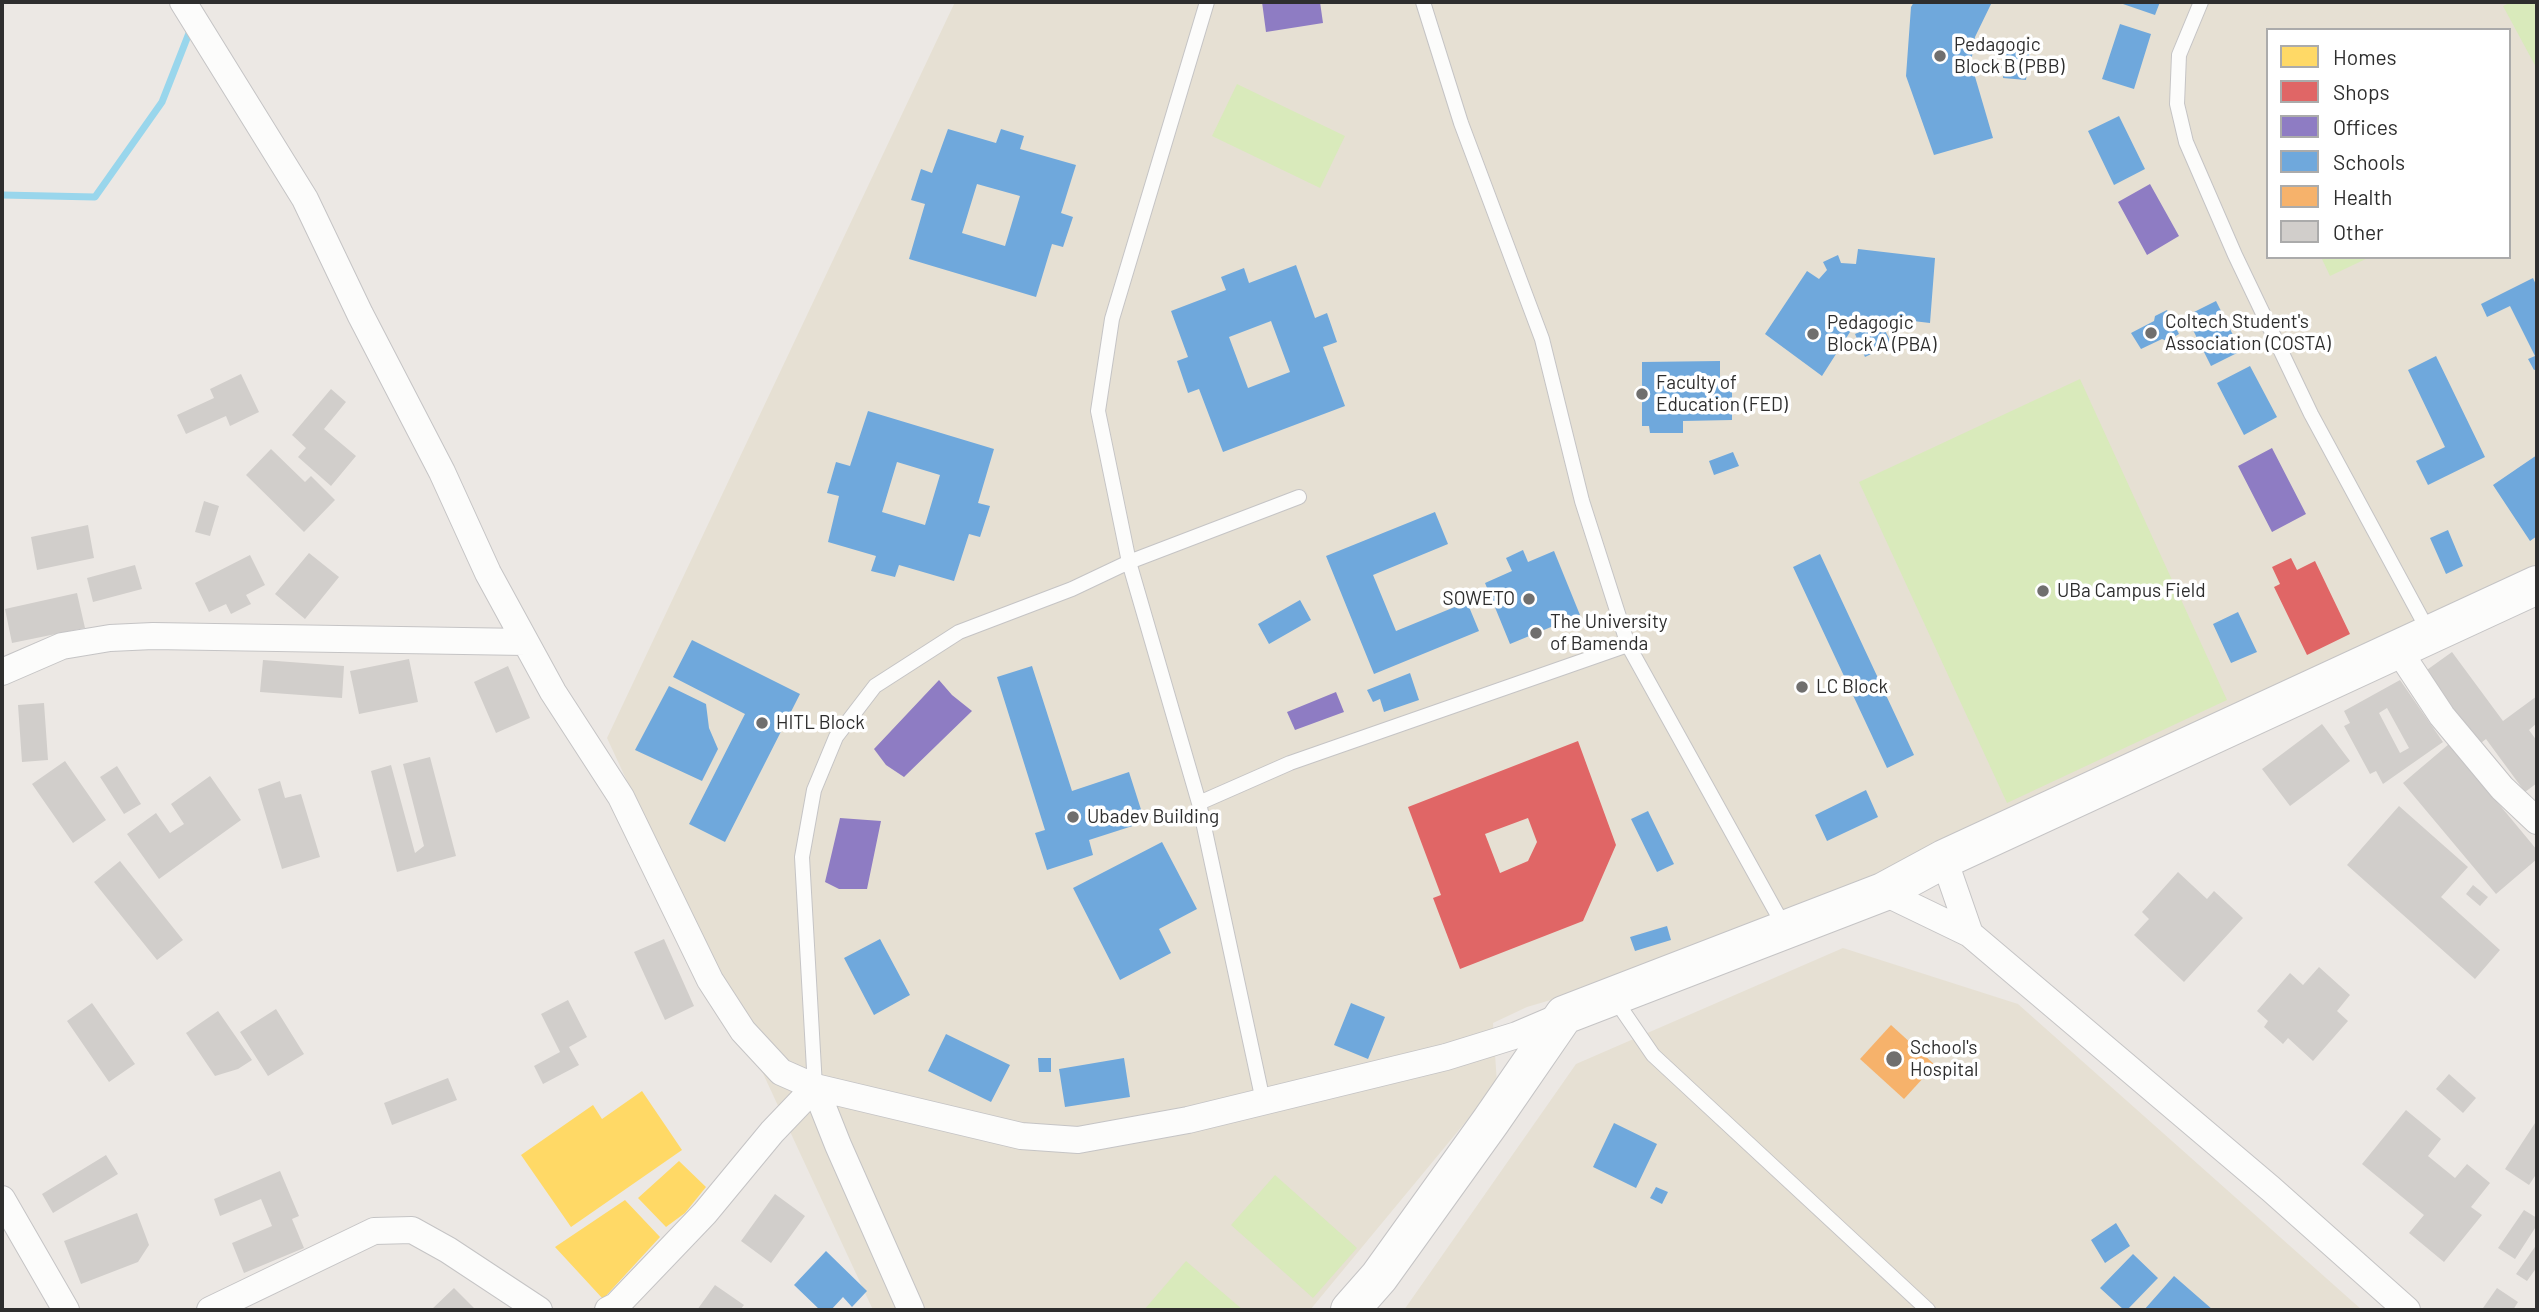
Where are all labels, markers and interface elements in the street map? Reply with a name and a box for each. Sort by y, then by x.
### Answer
legend [2266,28,2511,259]
place label: Pedagogic Block B (PBB) [1954,34,2065,78]
text: Homes [2333,44,2397,69]
marker: Pedagogic Block B (PBB) [1932,48,1948,64]
text: Shops [2333,79,2390,104]
text: Offices [2333,114,2398,139]
text: Schools [2333,149,2405,174]
text: Health [2333,184,2392,209]
text: Other [2333,219,2384,244]
place label: Coltech Student's Association (COSTA) [2165,311,2331,355]
place label: Pedagogic Block A (PBA) [1827,312,1936,356]
marker: Coltech Student's Association (COSTA) [2143,325,2159,341]
marker: Pedagogic Block A (PBA) [1805,326,1821,342]
place label: Faculty of Education (FED) [1656,372,1788,416]
marker: Faculty of Education (FED) [1634,386,1650,402]
place label: UBa Campus Field [2057,580,2206,602]
marker: UBa Campus Field [2035,583,2051,599]
place label: SOWETO [1443,588,1515,610]
marker: SOWETO [1521,591,1537,607]
place label: The University of Bamenda [1550,611,1668,655]
marker: The University of Bamenda [1528,625,1544,641]
place label: LC Block [1816,676,1888,698]
marker: LC Block [1794,679,1810,695]
place label: HITL Block [776,712,865,734]
marker: HITL Block [754,715,770,731]
place label: Ubadev Building [1087,806,1219,828]
marker: Ubadev Building [1065,809,1081,825]
place label: School's Hospital [1910,1037,1978,1081]
marker: School's Hospital [1884,1049,1904,1069]

